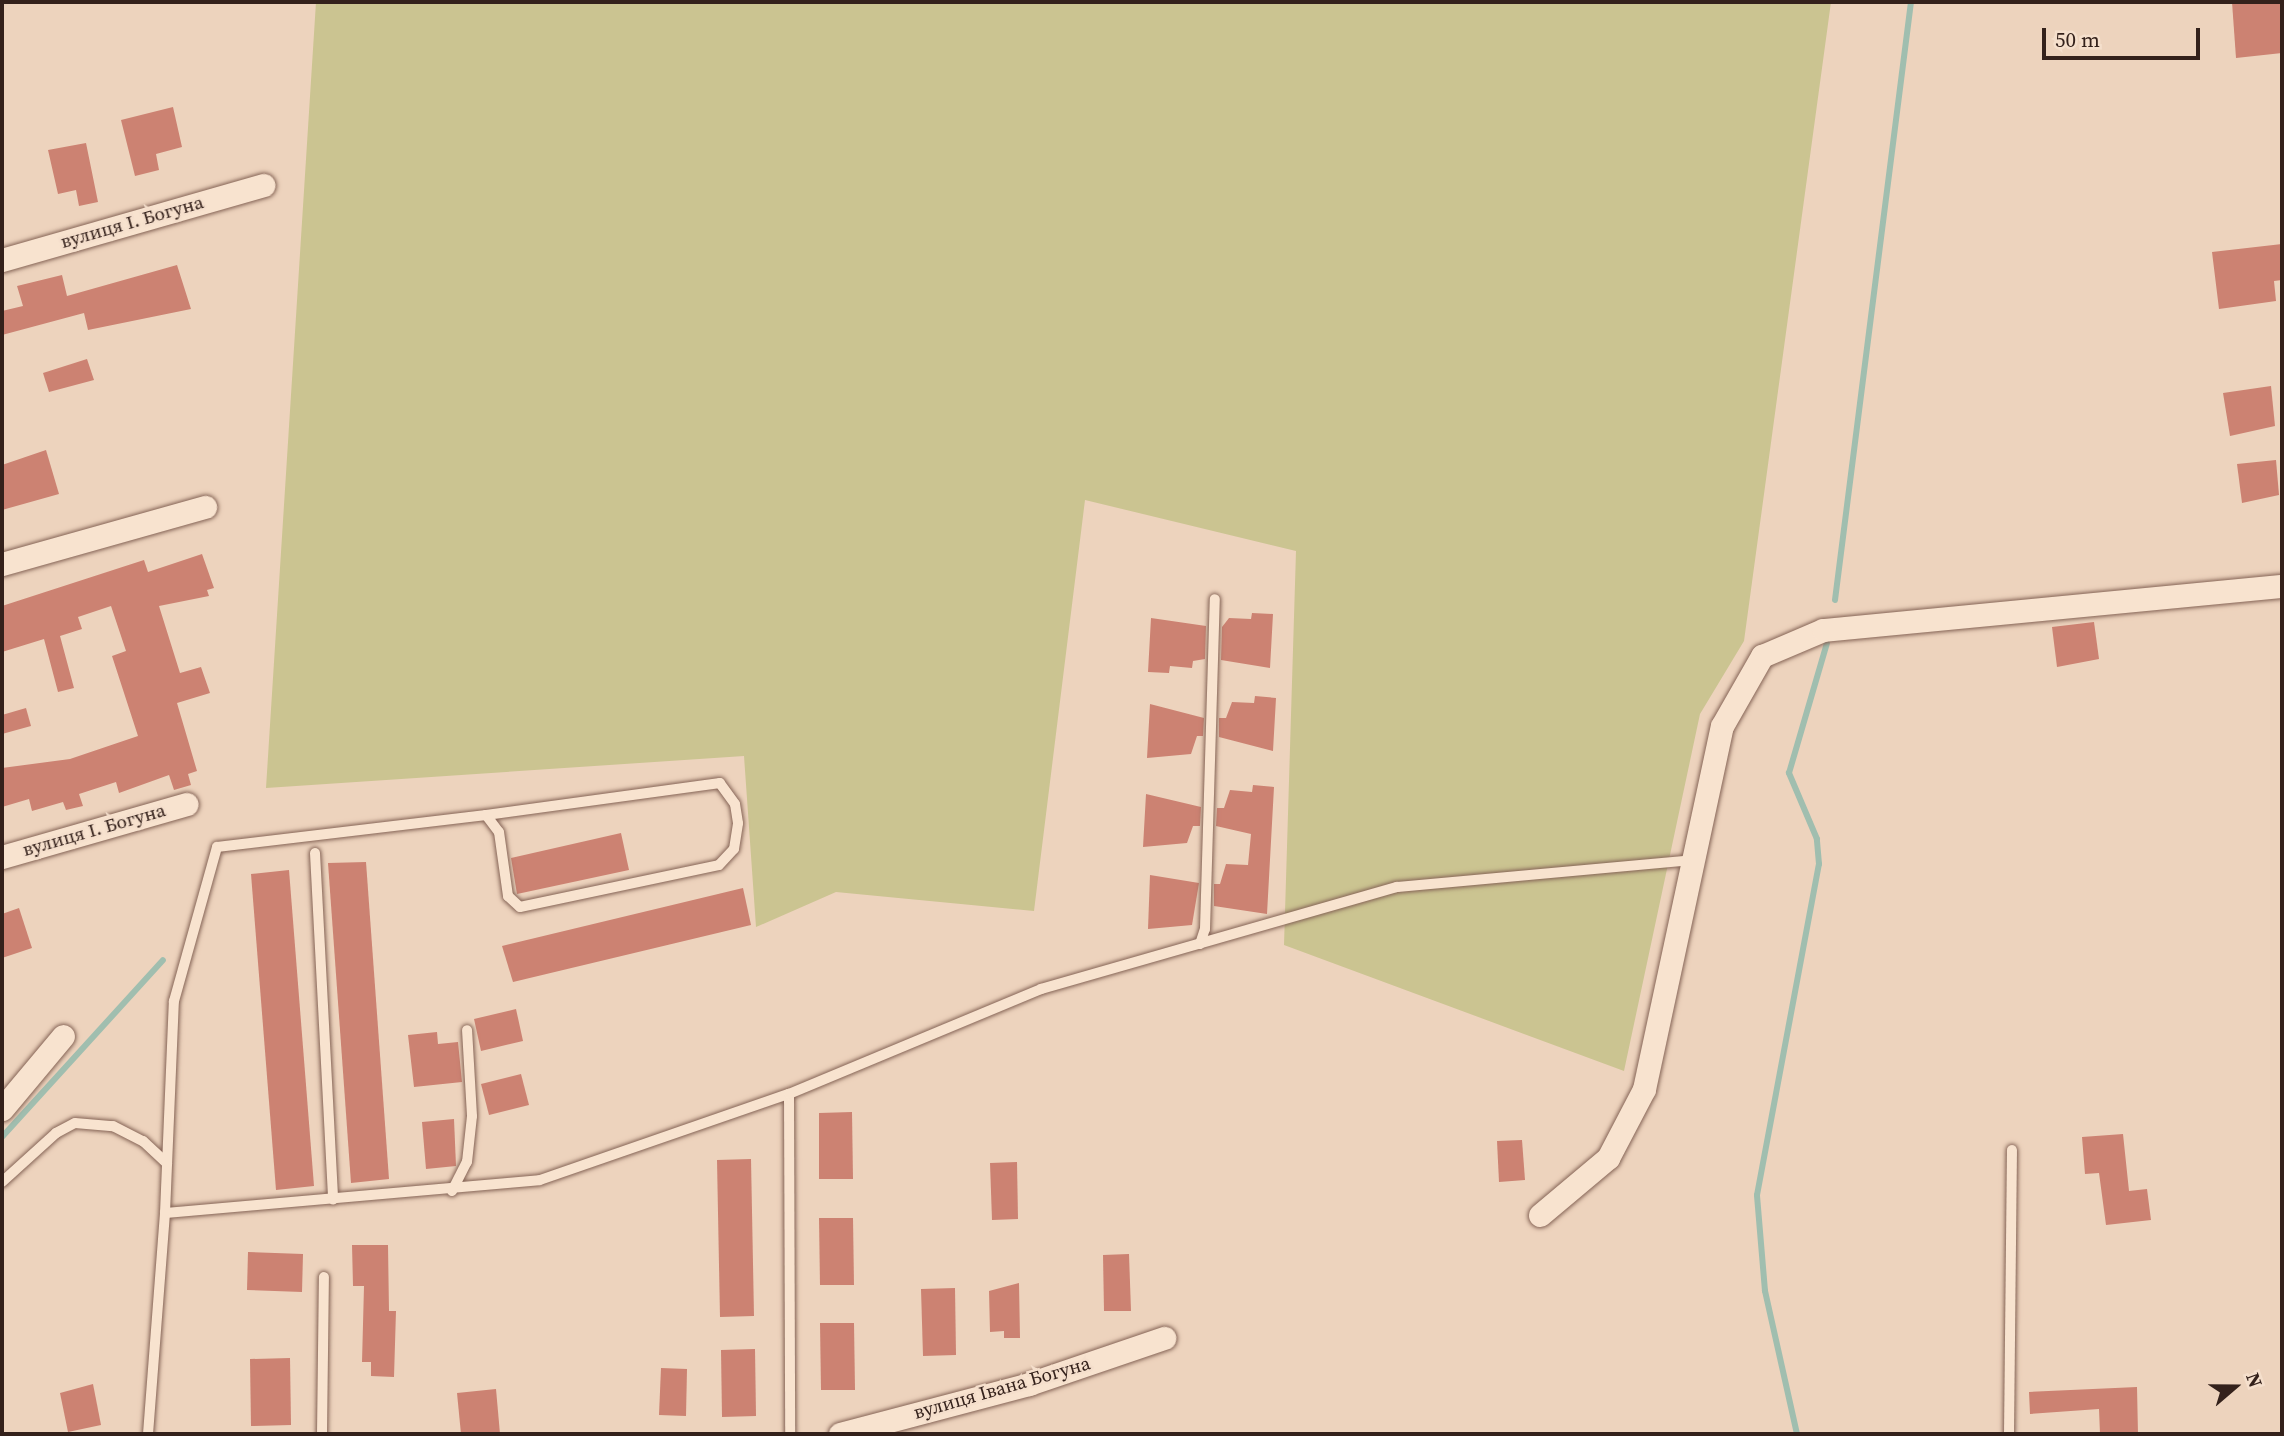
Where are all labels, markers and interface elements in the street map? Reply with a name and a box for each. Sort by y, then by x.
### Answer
scale bar [2046,14,2204,58]
text: 50 m [2055,25,2100,54]
street label: вулиця І. Богуна [58,191,206,253]
street label: вулиця І. Богуна [20,799,168,861]
street label: вулиця Івана Богуна [911,1352,1093,1424]
north arrow [2200,1352,2270,1422]
text: N [2240,1369,2269,1391]

